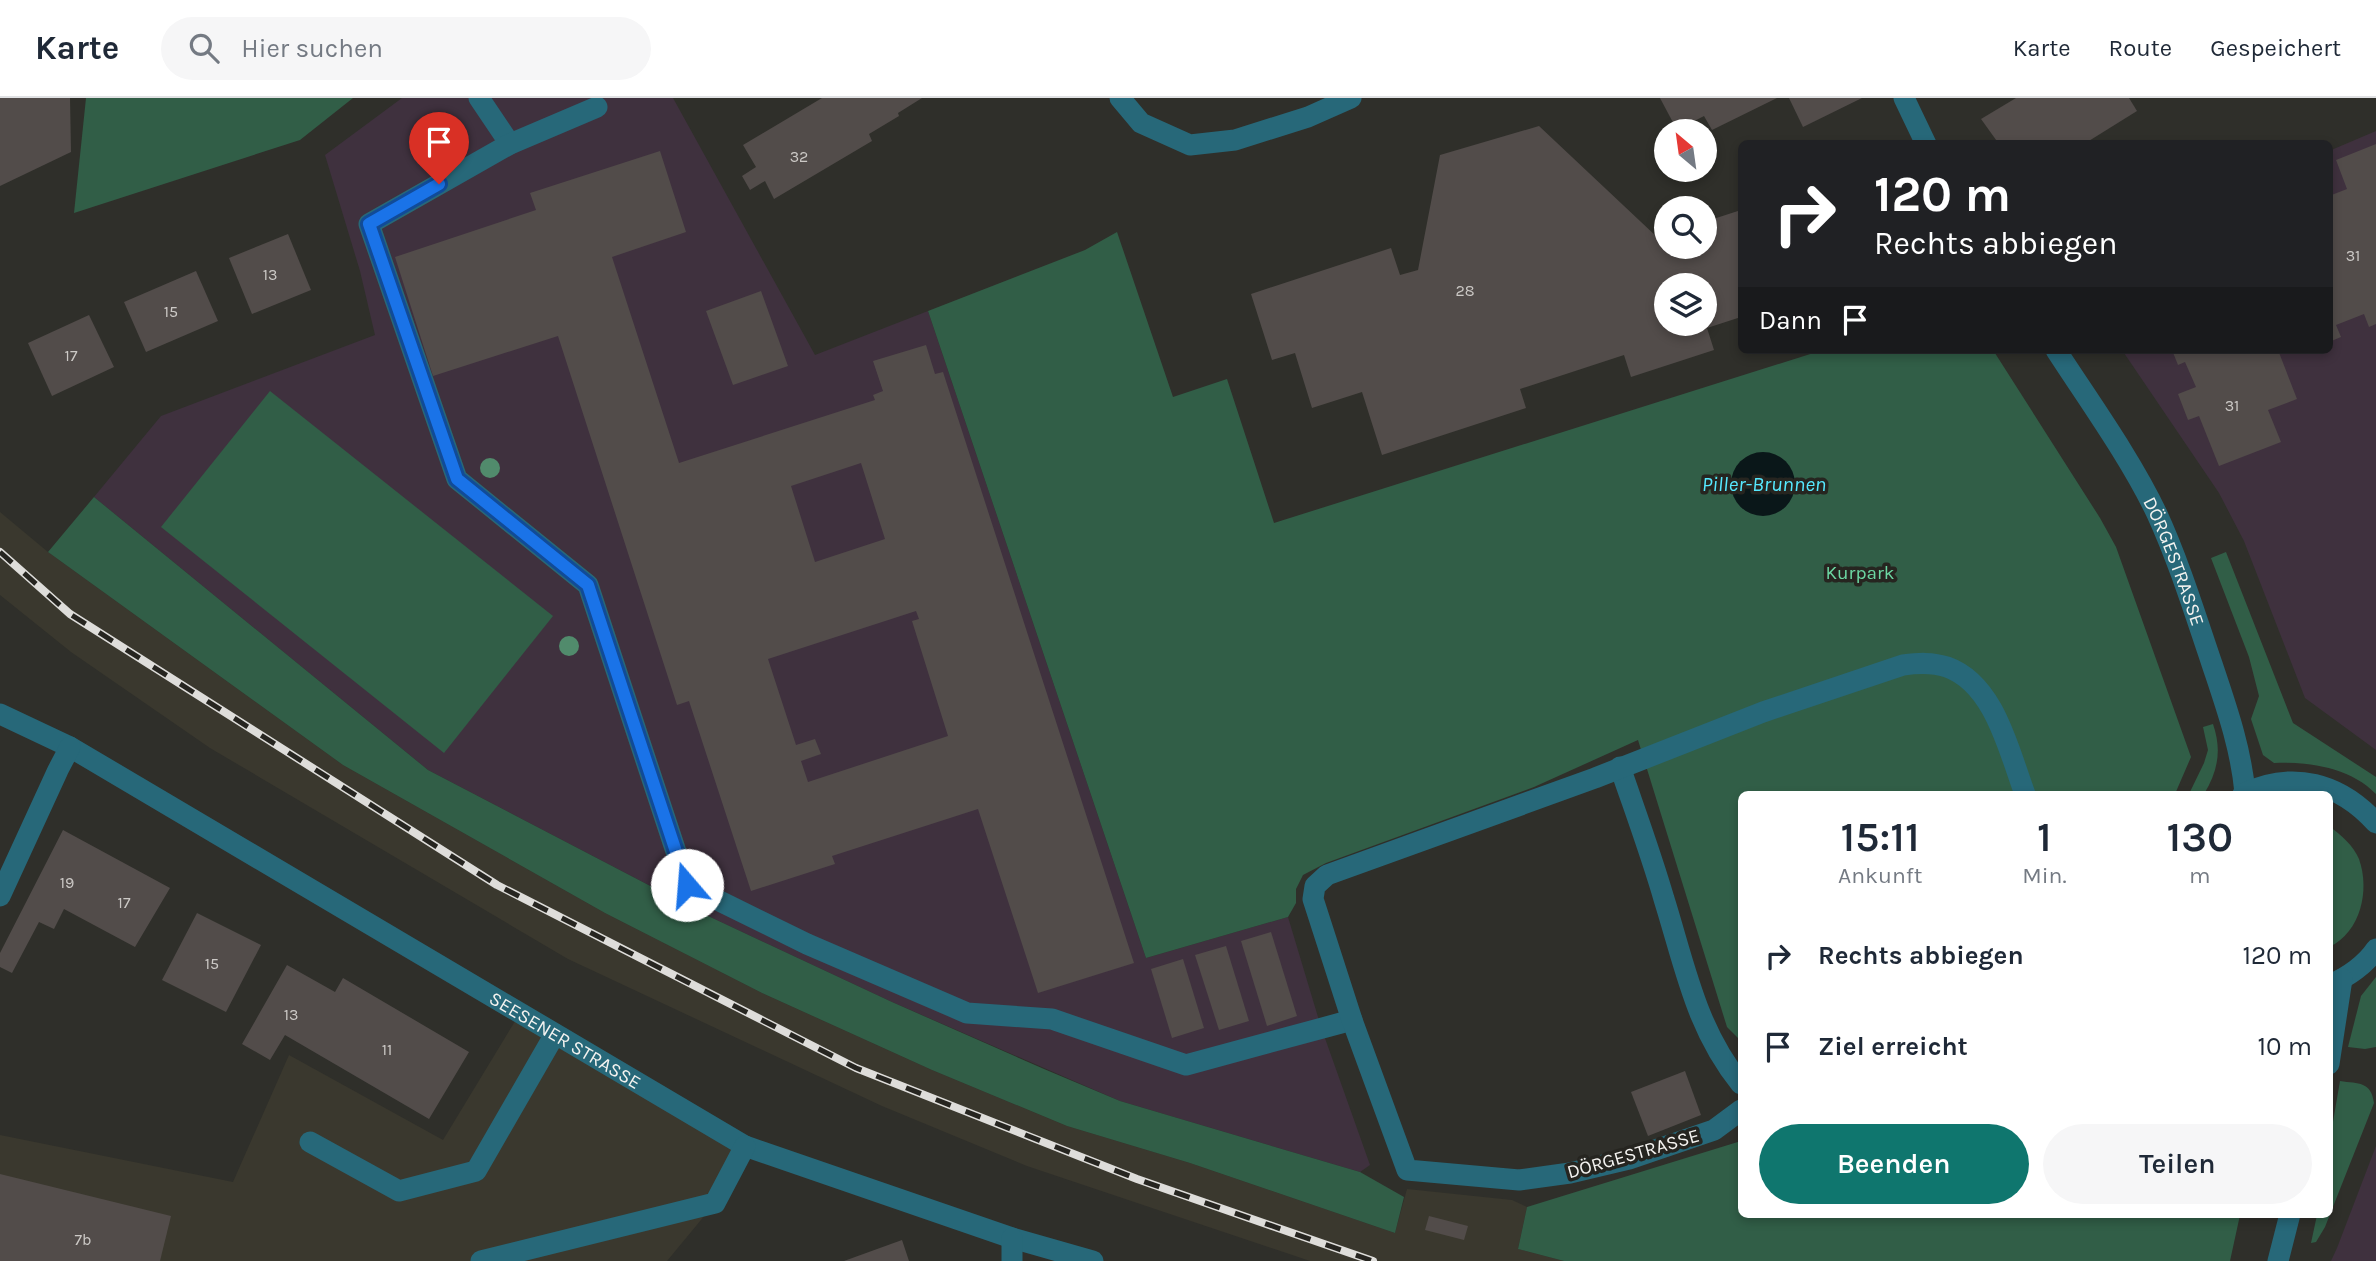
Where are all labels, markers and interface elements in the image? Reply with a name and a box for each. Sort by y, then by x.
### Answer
search box [161,17,651,80]
text: Karte [35,29,119,67]
icon: search [185,29,223,67]
text: Hier suchen [241,33,383,64]
text: Karte [2013,34,2071,62]
text: Route [2109,34,2172,62]
text: Gespeichert [2210,34,2341,62]
pin [409,112,469,184]
north arrow [1654,119,1717,182]
map controls [1654,119,1717,336]
icon: arrive [420,123,458,161]
house number: 32 [790,147,808,166]
text: 120 m [1874,166,2011,223]
icon: right [1759,168,1850,259]
button: search [1654,196,1717,259]
text: Rechts abbiegen [1874,225,2118,262]
house number: 31 [2346,246,2360,265]
house number: 13 [263,265,277,284]
button: layers [1654,273,1717,336]
house number: 28 [1455,281,1475,300]
icon: arrive [1836,301,1874,339]
house number: 15 [164,302,178,321]
text: Dann [1759,305,1822,336]
house number: 17 [65,346,78,365]
house number: 31 [2225,396,2239,415]
water label: Piller-Brunnen [1702,472,1826,496]
street label: DÖRGESTRASSE [2138,493,2208,629]
park label: Kurpark [1825,562,1895,584]
text: 15:11 [1841,812,1920,862]
text: 1 [2037,812,2052,862]
text: 130 [2166,812,2233,862]
position arrow [650,848,724,922]
text: Ankunft [1838,862,1922,889]
text: Min. [2022,862,2067,889]
text: m [2189,862,2211,889]
house number: 19 [60,873,74,892]
house number: 17 [118,893,131,912]
icon: right [1759,937,1797,975]
text: Rechts abbiegen [1818,940,2024,971]
text: 120 m [2242,940,2312,971]
house number: 15 [205,954,219,973]
street label: SEESENER STRASSE [485,987,645,1094]
house number: 13 [284,1005,298,1024]
icon: arrive [1759,1028,1797,1066]
text: Ziel erreicht [1818,1031,1968,1062]
text: 10 m [2257,1031,2312,1062]
house number: 11 [382,1040,392,1059]
button: Beenden [1759,1124,2029,1204]
button: Teilen [2043,1124,2312,1204]
street label: DÖRGESTRASSE [1565,1125,1702,1183]
house number: 7b [75,1230,92,1249]

